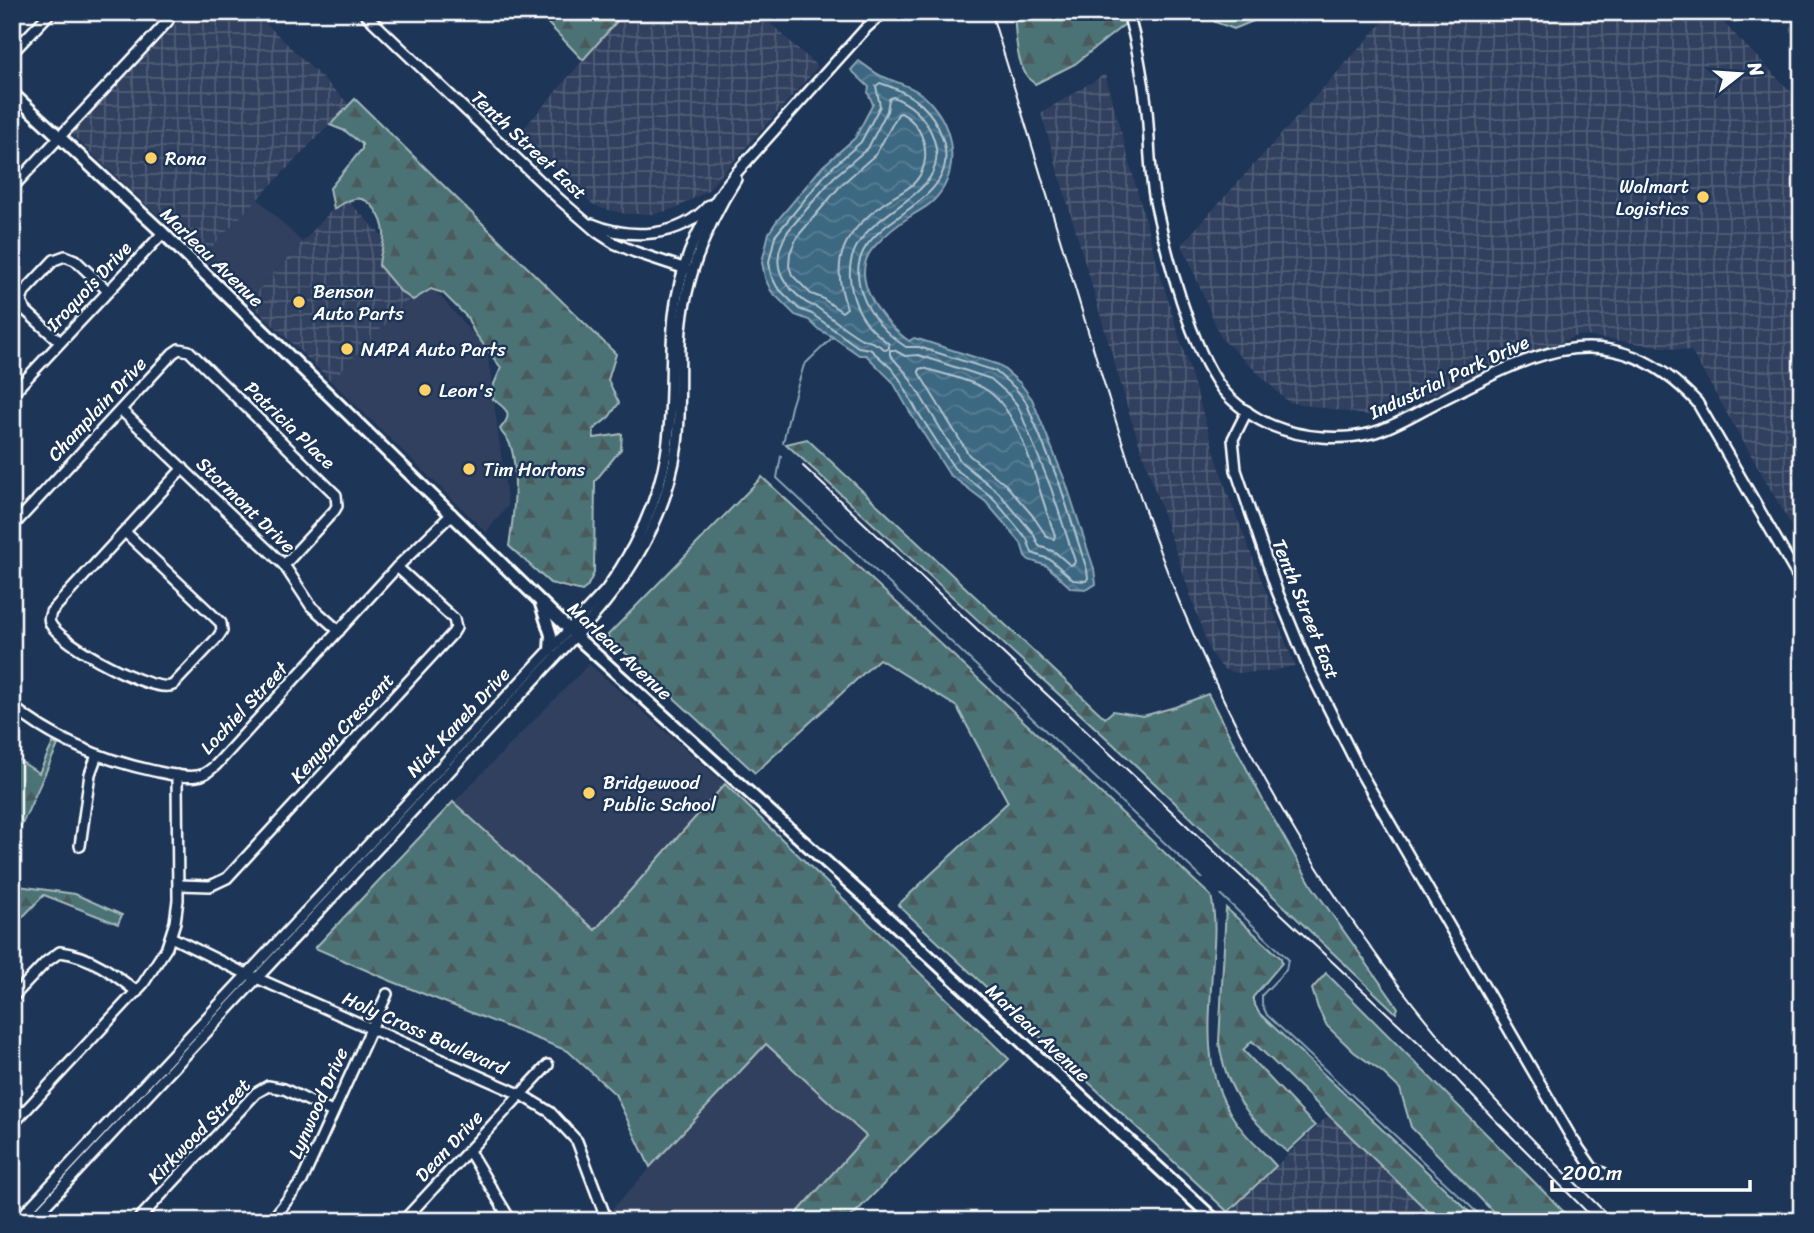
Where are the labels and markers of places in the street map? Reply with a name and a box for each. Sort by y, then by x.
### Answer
place label: Rona [165,142,206,175]
marker: Rona [143,150,159,166]
place label: Walmart Logistics [1616,170,1689,225]
marker: Walmart Logistics [1695,189,1711,205]
place label: Benson Auto Parts [312,275,404,330]
marker: Benson Auto Parts [291,294,307,310]
place label: NAPA Auto Parts [361,333,506,366]
marker: NAPA Auto Parts [339,341,355,357]
place label: Leon's [439,374,494,407]
marker: Leon's [417,382,433,398]
place label: Tim Hortons [483,453,586,486]
marker: Tim Hortons [461,461,477,477]
place label: Bridgewood Public School [603,766,717,821]
marker: Bridgewood Public School [581,785,597,801]

